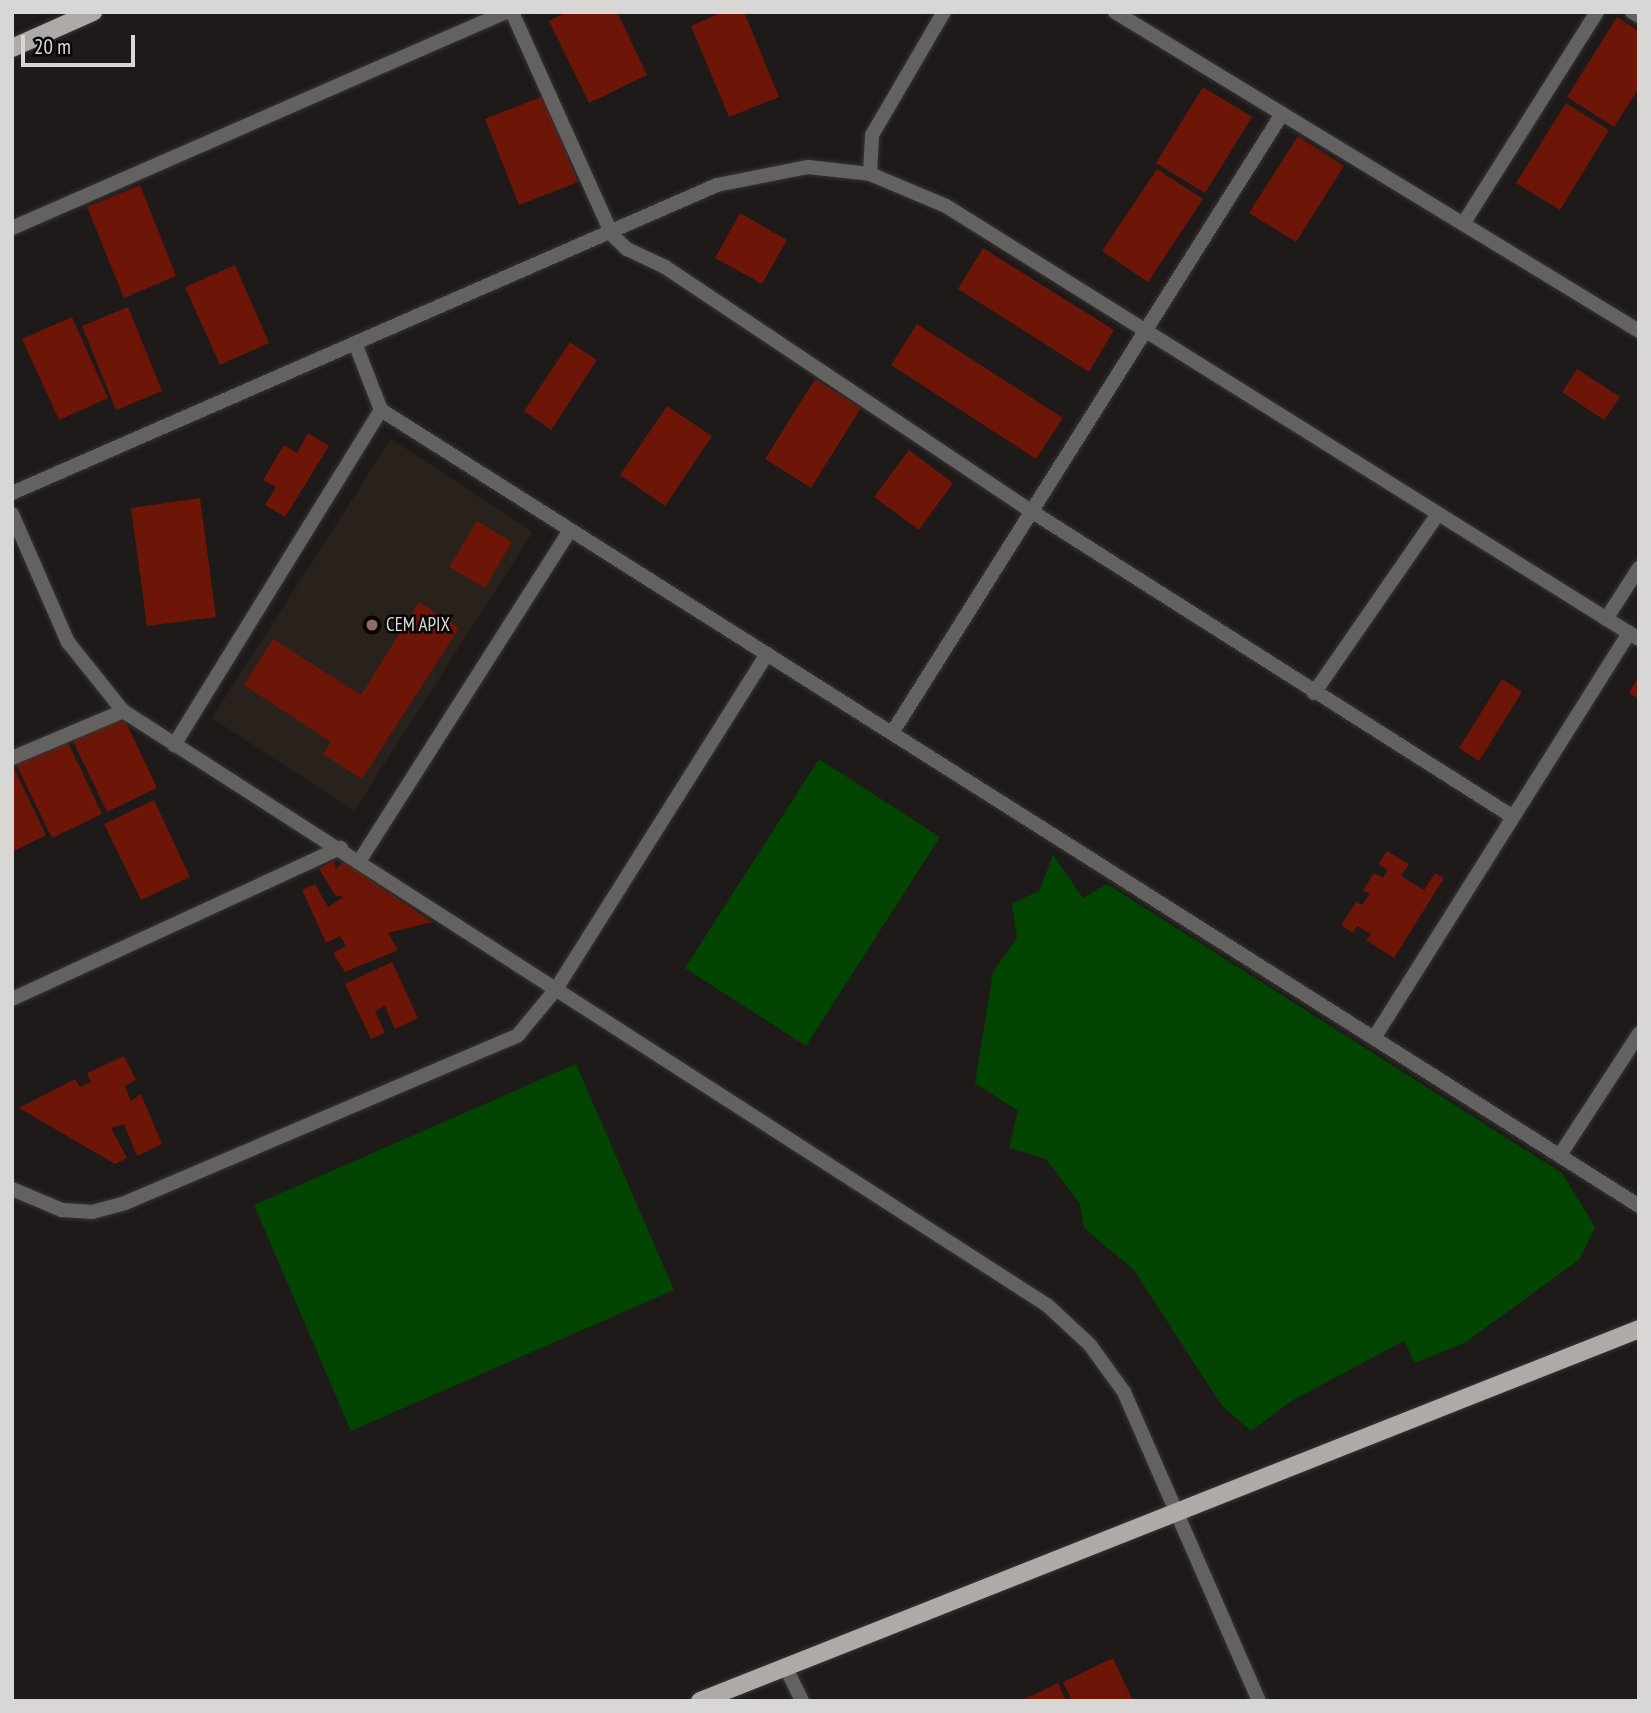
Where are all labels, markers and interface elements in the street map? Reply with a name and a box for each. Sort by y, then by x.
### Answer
scale bar [24,21,138,65]
text: 20 m [34,33,71,60]
place label: CEM APIX [386,614,450,636]
marker: CEM APIX [364,617,380,633]

